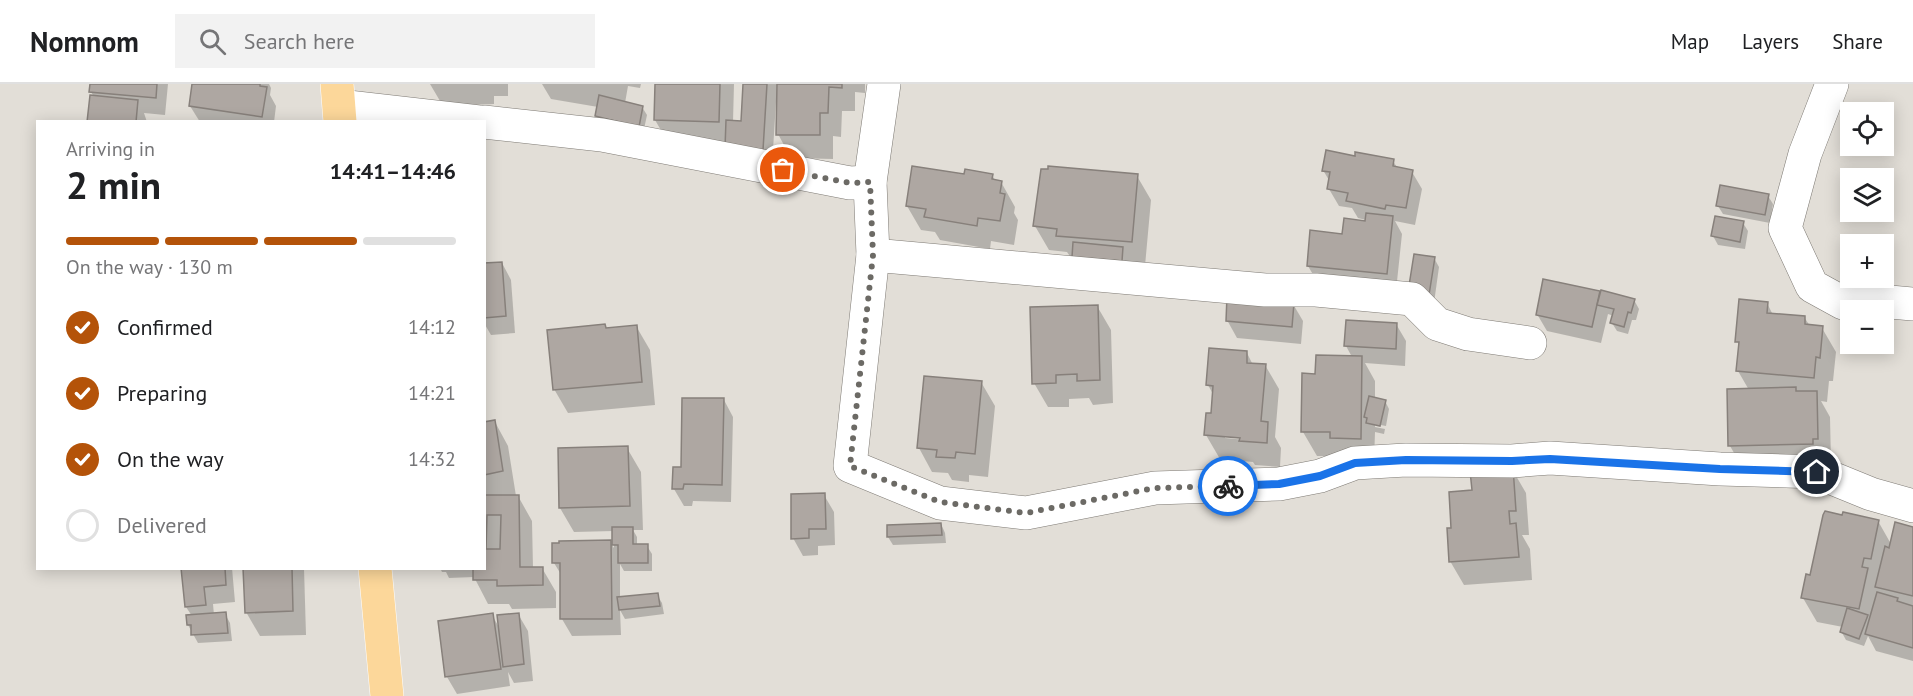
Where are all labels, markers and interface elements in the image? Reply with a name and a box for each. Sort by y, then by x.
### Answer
search box [175,14,595,68]
text: Nomnom [30,23,139,60]
icon: search [196,25,229,58]
text: Search here [244,27,355,55]
text: Map [1671,28,1709,55]
text: Layers [1742,28,1799,55]
text: Share [1832,28,1883,55]
map controls [1840,102,1894,354]
button: locate [1840,102,1894,156]
text: Arriving in [66,136,155,162]
pin [757,144,808,195]
icon: bag [766,153,799,186]
text: 14:41–14:46 [330,157,456,185]
text: 2 min [66,159,161,210]
button: layers [1840,168,1894,222]
button: + [1840,234,1894,288]
text: On the way · 130 m [66,254,233,280]
button: − [1840,300,1894,354]
icon: check [66,311,99,344]
text: Confirmed [117,313,213,341]
text: 14:12 [408,314,456,340]
icon: check [66,377,99,410]
text: Preparing [117,379,207,407]
text: 14:21 [408,380,456,406]
icon: check [66,443,99,476]
text: On the way [117,445,224,473]
text: 14:32 [408,446,456,472]
pin [1791,446,1842,497]
icon: home [1800,455,1833,488]
courier [1198,456,1258,516]
icon: bike [1212,470,1245,503]
text: Delivered [117,511,207,539]

